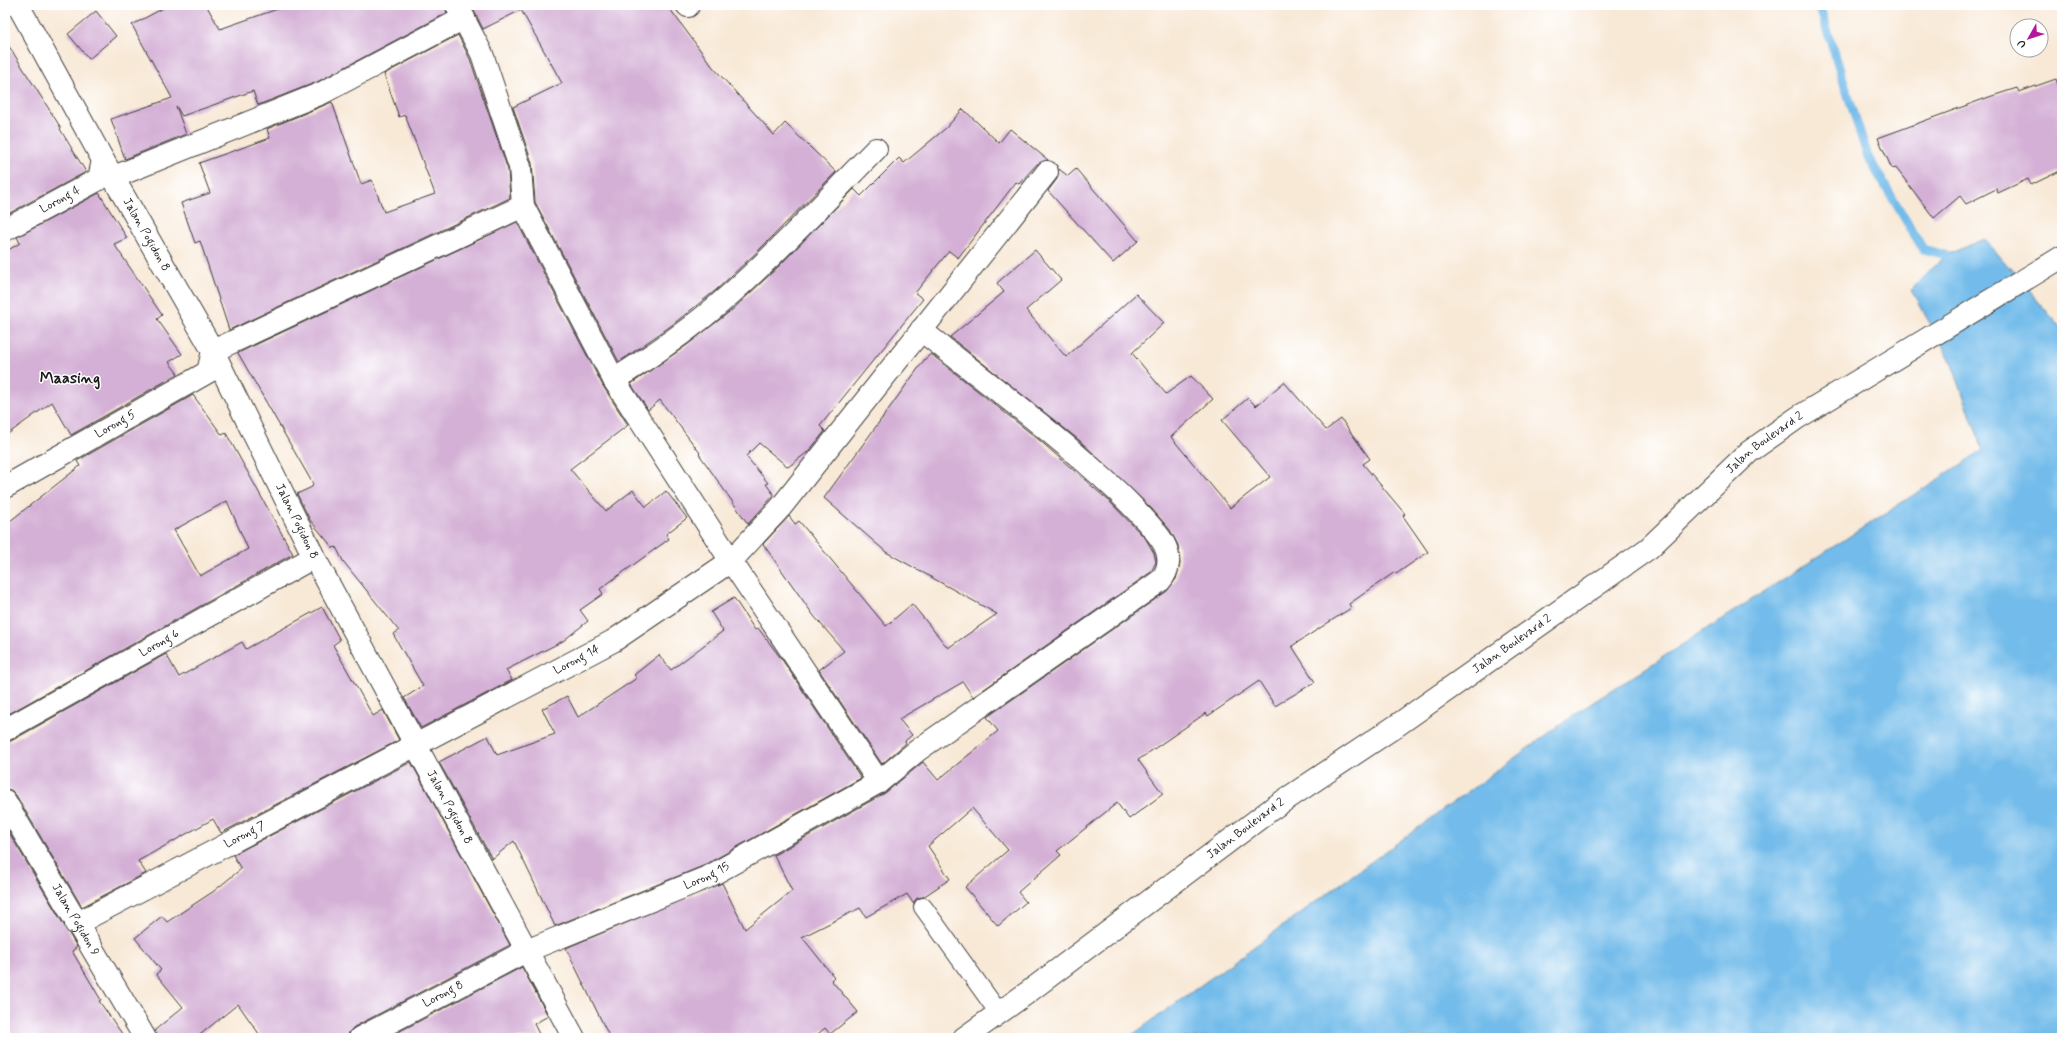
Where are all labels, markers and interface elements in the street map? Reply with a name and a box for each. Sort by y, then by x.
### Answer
north arrow [2009,18,2049,58]
text: U [2014,36,2030,51]
street label: Lorong 4 [37,182,84,217]
street label: Jalan Pogidon 8 [119,195,173,274]
district label: Maasing [40,368,100,390]
street label: Lorong 5 [92,407,139,442]
street label: Jalan Boulevard 2 [1723,408,1806,478]
street label: Jalan Pogidon 8 [271,481,322,562]
street label: Jalan Boulevard 2 [1469,611,1555,678]
street label: Lorong 6 [137,626,182,661]
street label: Lorong 14 [551,641,602,679]
street label: Jalan Pogidon 8 [423,767,476,847]
street label: Jalan Boulevard 2 [1204,794,1288,863]
street label: Lorong 7 [222,818,268,852]
street label: Lorong 15 [682,859,732,894]
street label: Jalan Pogidon 9 [48,881,103,959]
street label: Lorong 8 [420,977,466,1012]

